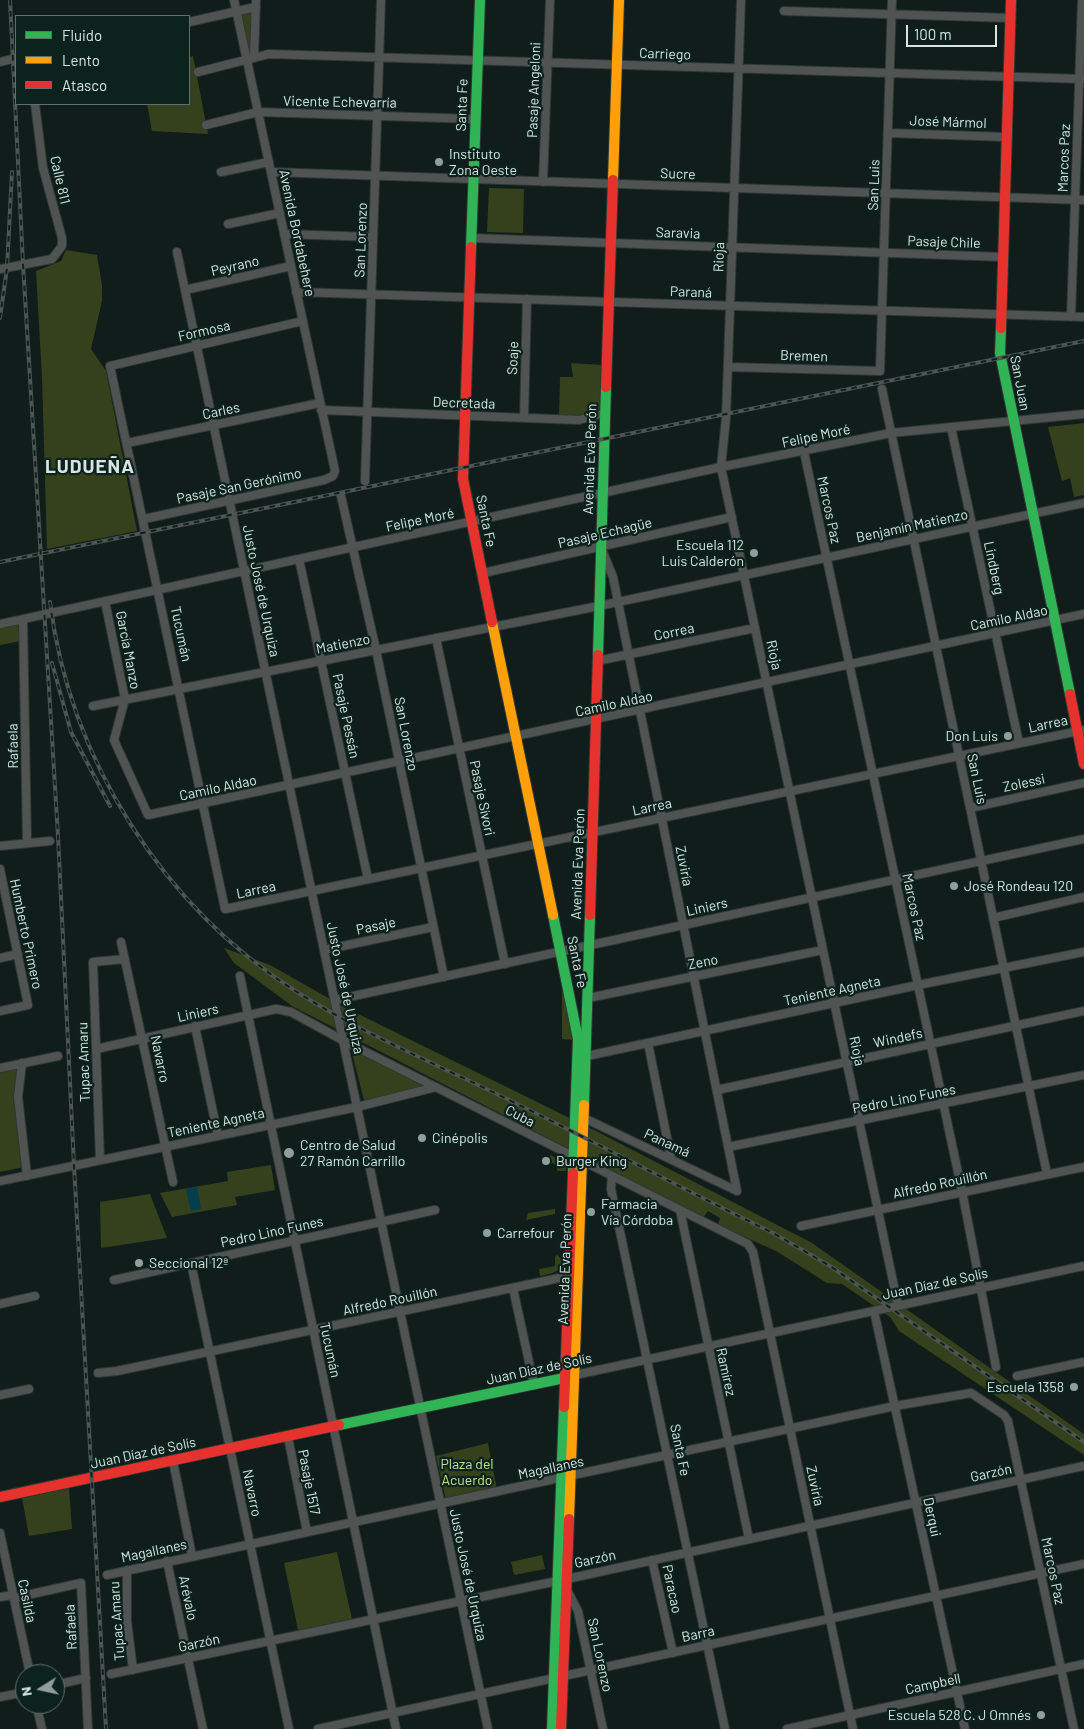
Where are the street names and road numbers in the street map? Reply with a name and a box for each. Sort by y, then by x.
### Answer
street label: Pasaje Angeloni [524,42,544,138]
street label: Carriego [639,45,691,63]
street label: Santa Fe [453,78,471,132]
street label: Vicente Echevarría [283,93,397,111]
street label: José Mármol [909,112,987,132]
street label: Marcos Paz [1054,124,1074,192]
street label: Calle 811 [46,154,74,206]
street label: San Luis [865,159,883,211]
street label: Sucre [660,165,696,183]
street label: Avenida Bordabehere [275,168,319,298]
street label: San Lorenzo [351,202,371,278]
street label: Saravia [655,224,701,242]
street label: Pasaje Chile [907,232,981,252]
street label: Rioja [710,242,728,272]
street label: Peyrano [209,252,261,280]
street label: Paraná [670,283,712,301]
street label: Formosa [176,317,232,345]
street label: Soaje [504,341,522,375]
street label: Bremen [780,347,828,365]
street label: San Juan [1006,354,1034,412]
street label: Decretada [432,394,496,412]
street label: Carles [201,399,241,423]
street label: Avenida Eva Perón [580,403,600,515]
street label: Felipe Moré [780,421,852,451]
street label: Pasaje San Gerónimo [175,465,303,507]
street label: Marcos Paz [814,475,844,545]
street label: Santa Fe [472,493,500,549]
street label: Felipe Moré [384,505,456,535]
street label: Benjamín Matienzo [855,506,969,546]
street label: Pasaje Echagüe [556,514,654,552]
street label: Justo José de Urquiza [239,524,283,658]
street label: Lindberg [980,540,1008,596]
street label: Camilo Aldao [969,602,1049,634]
street label: Tucumán [167,605,195,663]
street label: García Manzo [112,609,144,691]
street label: Correa [652,620,696,644]
street label: Matienzo [315,631,371,657]
street label: Rioja [763,638,785,672]
street label: Pasaje Pessán [329,672,363,760]
street label: Camilo Aldao [574,688,654,720]
street label: San Lorenzo [391,696,421,772]
street label: Larrea [1027,712,1069,736]
street label: Rafaela [4,723,22,769]
street label: San Luis [963,752,991,806]
street label: Pasaje Sívori [466,759,498,837]
street label: Zolessi [1001,770,1047,796]
street label: Camilo Aldao [178,772,258,804]
street label: Larrea [631,795,673,819]
street label: Avenida Eva Perón [568,808,588,920]
street label: Zuviría [672,844,696,888]
street label: Marcos Paz [899,872,929,942]
street label: Humberto Primero [6,877,46,991]
street label: Larrea [235,878,277,902]
street label: Liniers [685,894,729,920]
street label: Pasaje [355,914,397,938]
street label: Justo José de Urquiza [323,921,367,1055]
street label: Santa Fe [563,934,591,990]
street label: Zeno [687,951,719,973]
street label: Teniente Agneta [782,973,882,1009]
street label: Liniers [176,1000,220,1026]
street label: Tupac Amaru [74,1022,94,1102]
street label: Windefs [872,1025,924,1051]
street label: Navarro [147,1034,173,1084]
street label: Rioja [846,1034,868,1068]
street label: Pedro Lino Funes [851,1081,957,1117]
street label: Cuba [502,1102,538,1130]
street label: Teniente Agneta [166,1105,266,1141]
street label: Panamá [641,1125,693,1161]
street label: Alfredo Rouillón [891,1166,989,1202]
street label: Pedro Lino Funes [219,1213,325,1251]
street label: Avenida Eva Perón [555,1213,575,1325]
street label: Juan Díaz de Solís [881,1265,989,1303]
street label: Alfredo Rouillón [341,1283,439,1319]
street label: Tucumán [316,1321,344,1379]
street label: Ramírez [713,1346,739,1398]
street label: Juan Díaz de Solís [485,1350,593,1388]
street label: Santa Fe [666,1422,694,1478]
street label: Juan Díaz de Solís [89,1434,197,1472]
street label: Pasaje 1517 [294,1448,324,1516]
street label: Magallanes [517,1453,585,1483]
street label: Garzón [969,1460,1013,1486]
street label: Zuviría [803,1464,827,1508]
street label: Navarro [239,1468,265,1518]
street label: Derqui [920,1496,944,1538]
street label: Justo José de Urquiza [446,1508,490,1642]
street label: Magallanes [120,1536,188,1566]
street label: Marcos Paz [1038,1536,1068,1606]
street label: Garzón [573,1546,617,1572]
street label: Paracao [659,1563,685,1615]
street label: Arévalo [175,1574,201,1622]
street label: Casilda [14,1578,40,1624]
street label: Tupac Amaru [106,1581,128,1661]
street label: Rafaela [61,1604,81,1650]
street label: San Lorenzo [584,1617,616,1693]
street label: Barra [680,1622,716,1646]
street label: Garzón [177,1630,221,1656]
street label: Campbell [904,1670,962,1698]

